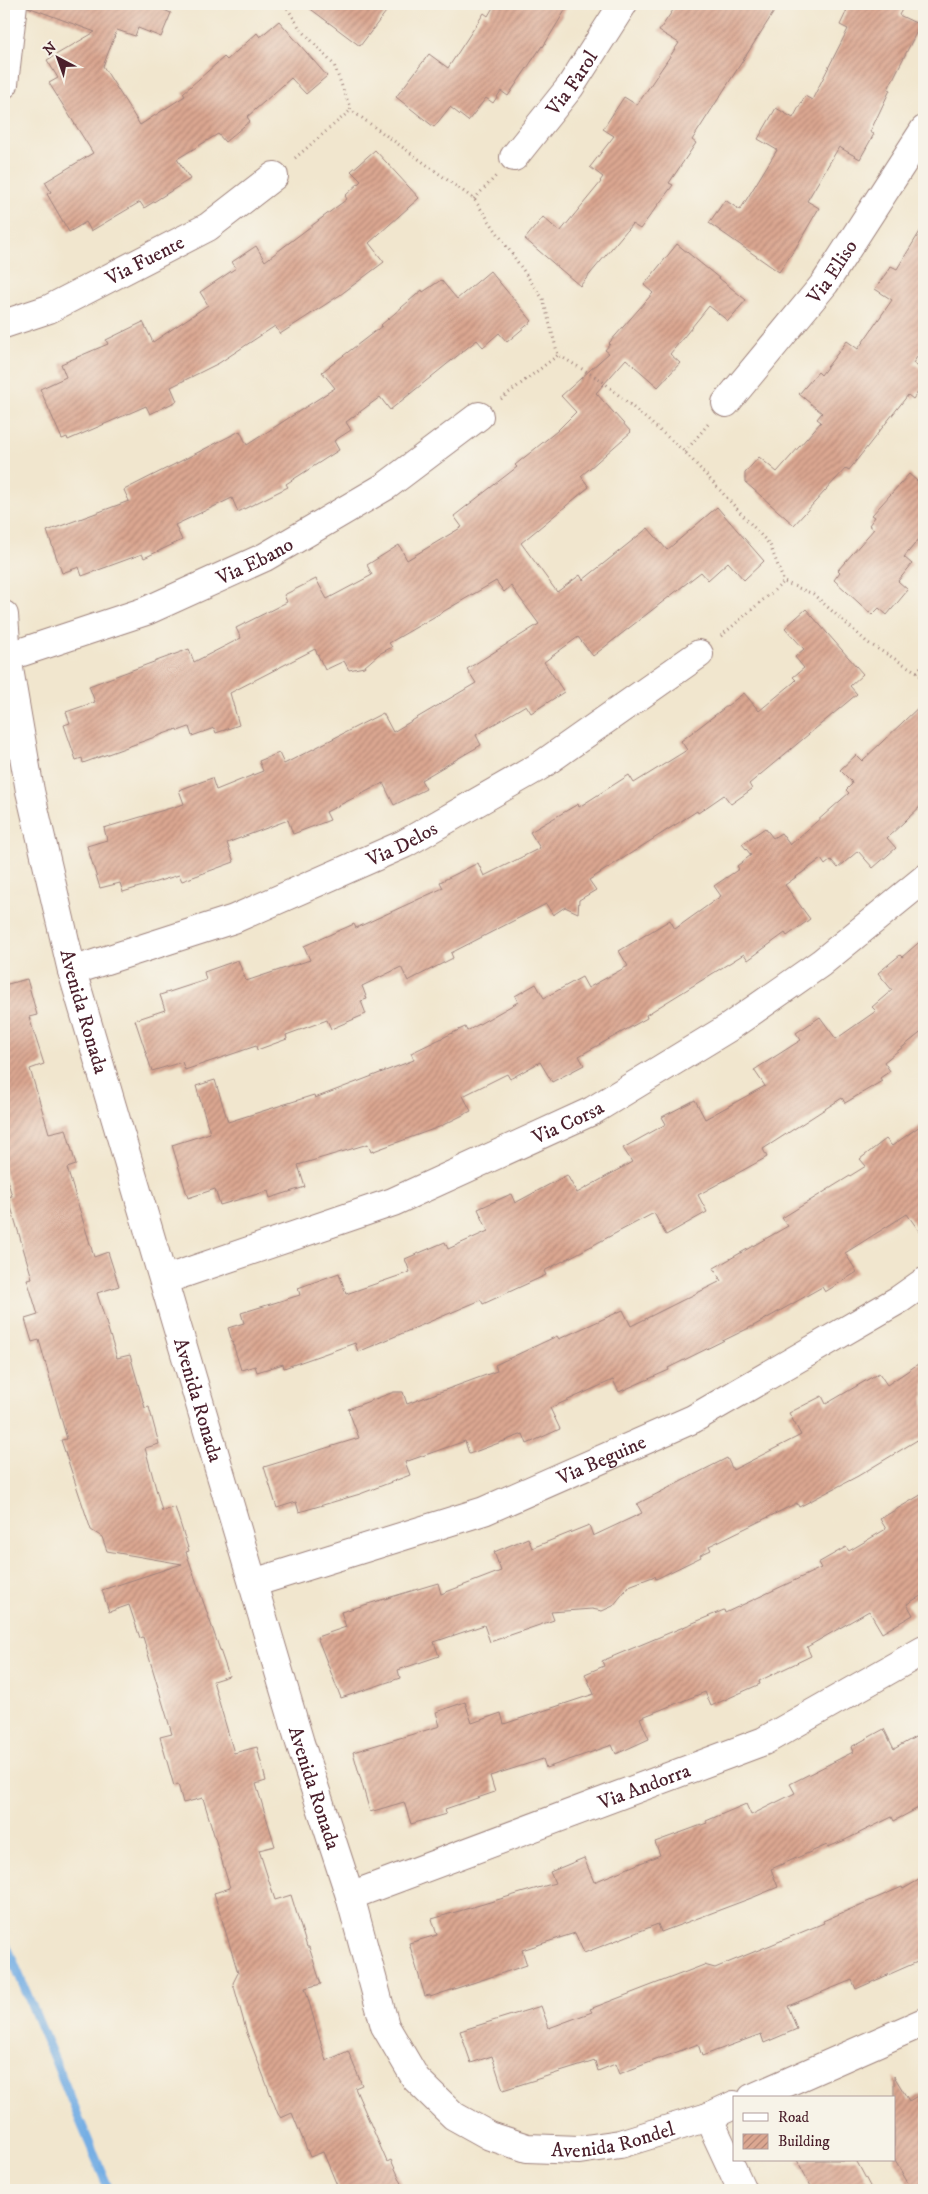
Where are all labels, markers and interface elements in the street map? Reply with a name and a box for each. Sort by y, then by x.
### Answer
north arrow [32,32,82,82]
text: N [40,38,61,60]
street label: Via Farol [540,46,604,122]
street label: Via Fuente [101,230,189,292]
street label: Via Eliso [801,235,864,310]
street label: Via Ebano [212,532,298,592]
street label: Via Delos [362,816,443,873]
street label: Avenida Ronada [53,947,113,1077]
street label: Via Corsa [528,1095,609,1151]
street label: Avenida Ronada [167,1335,227,1466]
street label: Via Beguine [553,1430,650,1492]
street label: Avenida Ronada [282,1724,345,1854]
street label: Via Andorra [594,1758,695,1816]
legend [733,2096,896,2162]
text: Road [778,2108,810,2127]
street label: Avenida Rondel [551,2117,678,2164]
text: Building [778,2132,830,2151]

